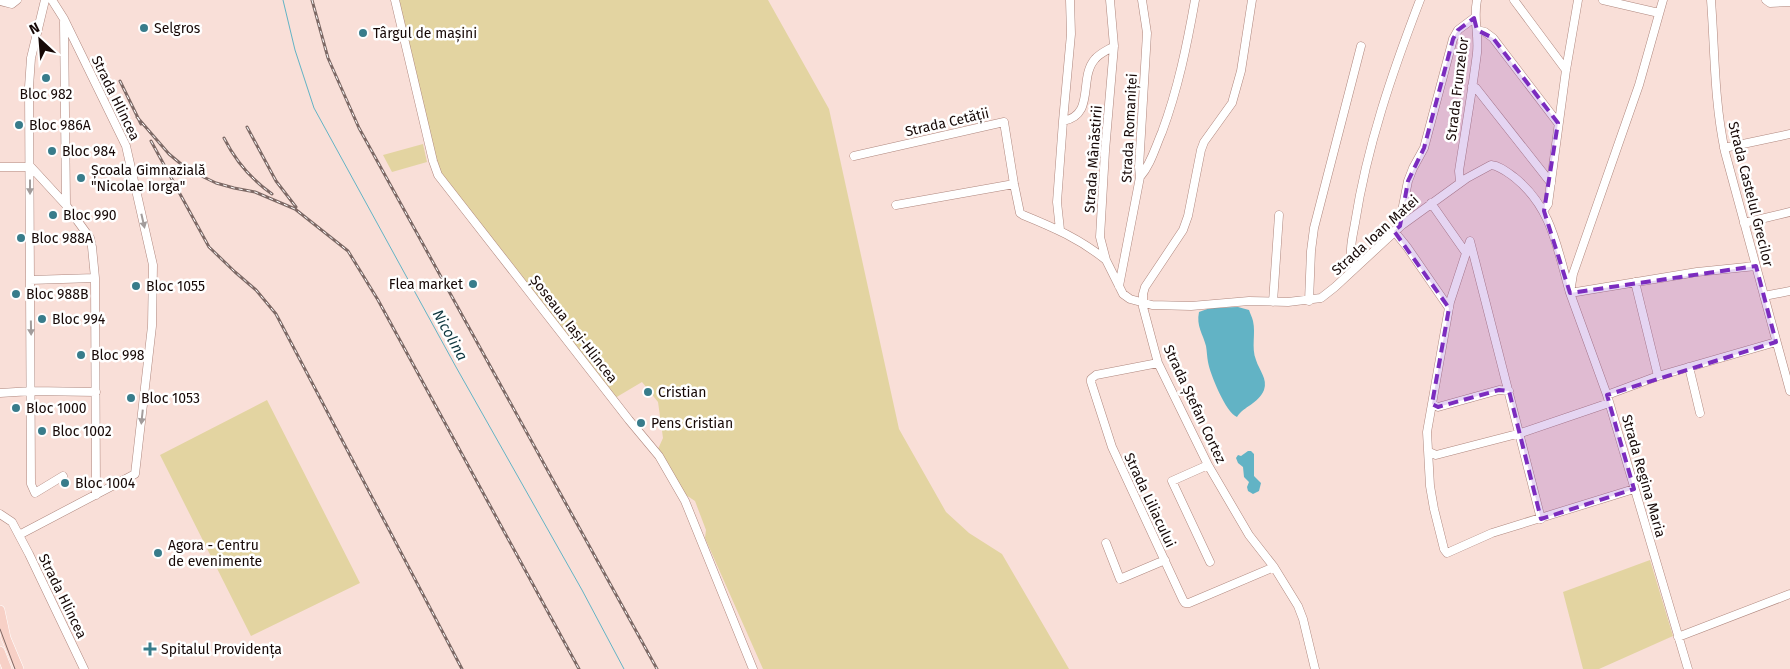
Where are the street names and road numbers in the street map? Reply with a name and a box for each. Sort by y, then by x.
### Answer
street label: Strada Frunzelor [1443,36,1472,142]
street label: Strada Hlincea [88,53,143,143]
street label: Strada Romaniței [1118,73,1142,183]
street label: Strada Cetății [903,105,991,141]
street label: Strada Mânăstirii [1081,105,1106,213]
street label: Strada Castelul Grecilor [1724,120,1777,269]
street label: Strada Ioan Matei [1328,192,1422,279]
street label: Șoseaua Iași-Hlincea [526,272,621,387]
street label: Strada Ștefan Cortez [1159,342,1229,466]
street label: Strada Regina Maria [1618,413,1669,540]
street label: Strada Liliacului [1120,450,1179,550]
street label: Strada Hlincea [35,551,90,641]

